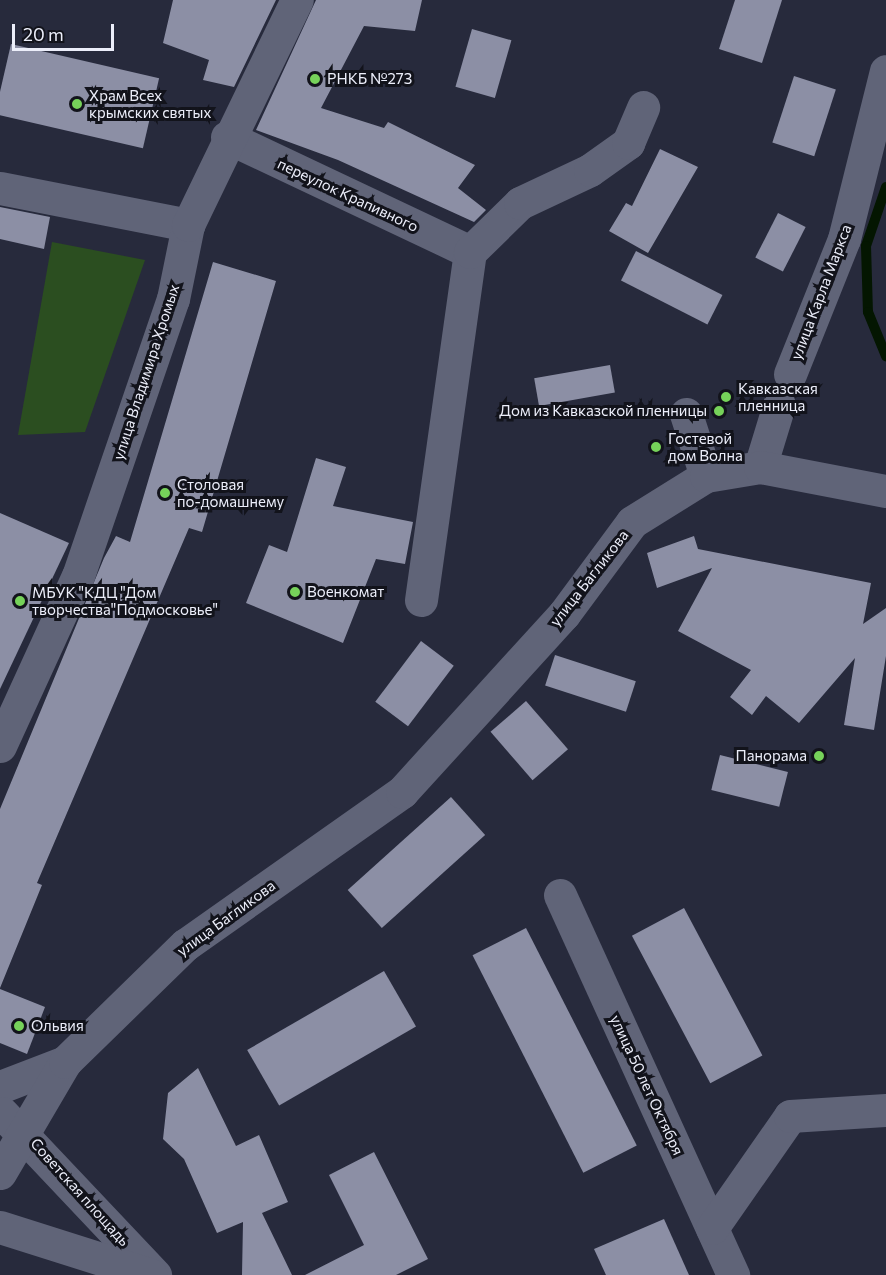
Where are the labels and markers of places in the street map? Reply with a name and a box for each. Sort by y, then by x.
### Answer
place label: РНКБ №273 [327,70,412,88]
marker: РНКБ №273 [308,72,322,86]
place label: Храм Всех крымских святых [89,86,211,121]
marker: Храм Всех крымских святых [70,97,84,111]
place label: Кавказская пленница [738,379,818,414]
marker: Кавказская пленница [719,390,733,404]
place label: Дом из Кавказской пленницы [499,402,707,420]
marker: Дом из Кавказской пленницы [712,404,726,418]
place label: Гостевой дом Волна [668,429,743,464]
marker: Гостевой дом Волна [649,440,663,454]
place label: Столовая по-домашнему [177,475,284,510]
marker: Столовая по-домашнему [158,486,172,500]
place label: МБУК "КДЦ "Дом творчества"Подмосковье" [32,583,218,618]
place label: Военкомат [307,583,384,601]
marker: Военкомат [288,585,302,599]
marker: МБУК "КДЦ "Дом творчества"Подмосковье" [13,594,27,608]
place label: Панорама [736,747,807,765]
marker: Панорама [812,749,826,763]
place label: Ольвия [31,1017,84,1035]
marker: Ольвия [12,1019,26,1033]

